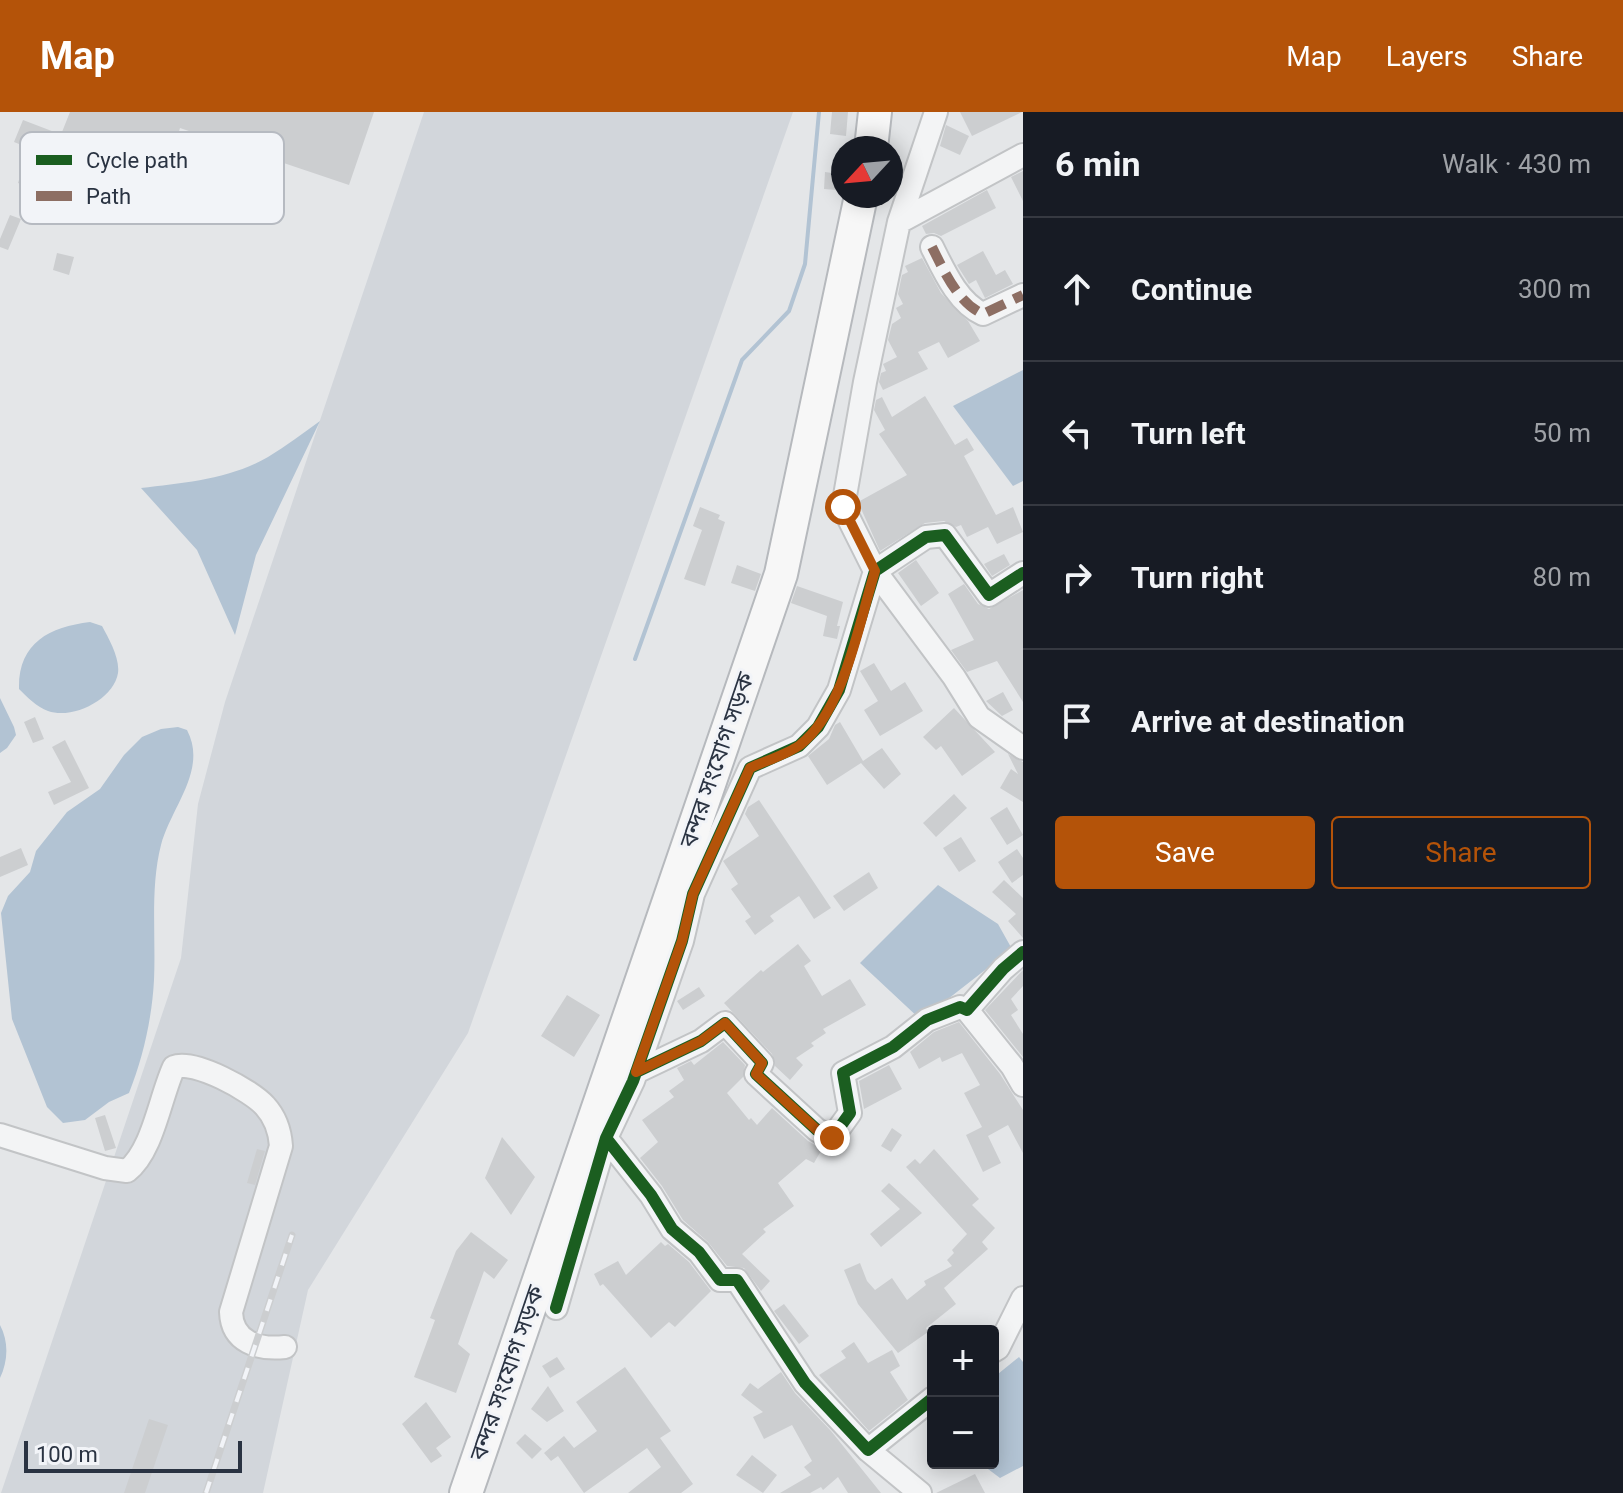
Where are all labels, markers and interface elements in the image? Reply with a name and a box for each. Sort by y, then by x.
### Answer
text: Map [40,34,115,78]
text: Map [1286,40,1342,73]
text: Layers [1386,40,1468,73]
text: Share [1512,40,1583,73]
legend [20,132,284,224]
north arrow [831,136,903,208]
text: 6 min [1055,144,1140,184]
text: Cycle path [86,148,188,173]
text: Walk · 430 m [1442,149,1591,179]
text: Path [86,184,131,209]
icon: ahead [1055,267,1099,311]
text: Continue [1131,272,1252,307]
text: 300 m [1518,274,1591,304]
icon: left [1055,411,1099,455]
text: Turn left [1131,416,1246,451]
text: 50 m [1533,418,1591,448]
route start [825,489,861,525]
icon: right [1055,555,1099,599]
text: Turn right [1131,560,1264,595]
text: 80 m [1533,562,1591,592]
street label: বন্দর সংযোগ সড়ক [674,668,760,852]
icon: arrive [1055,699,1099,743]
text: Arrive at destination [1131,704,1405,739]
button: Save [1055,816,1315,889]
button: Share [1331,816,1591,889]
route end [814,1120,850,1156]
street label: বন্দর সংযোগ সড়ক [464,1281,550,1465]
map controls [927,1325,999,1469]
button: + [927,1325,999,1397]
button: − [927,1397,999,1469]
scale bar [24,1437,242,1473]
text: 100 m [36,1442,98,1467]

